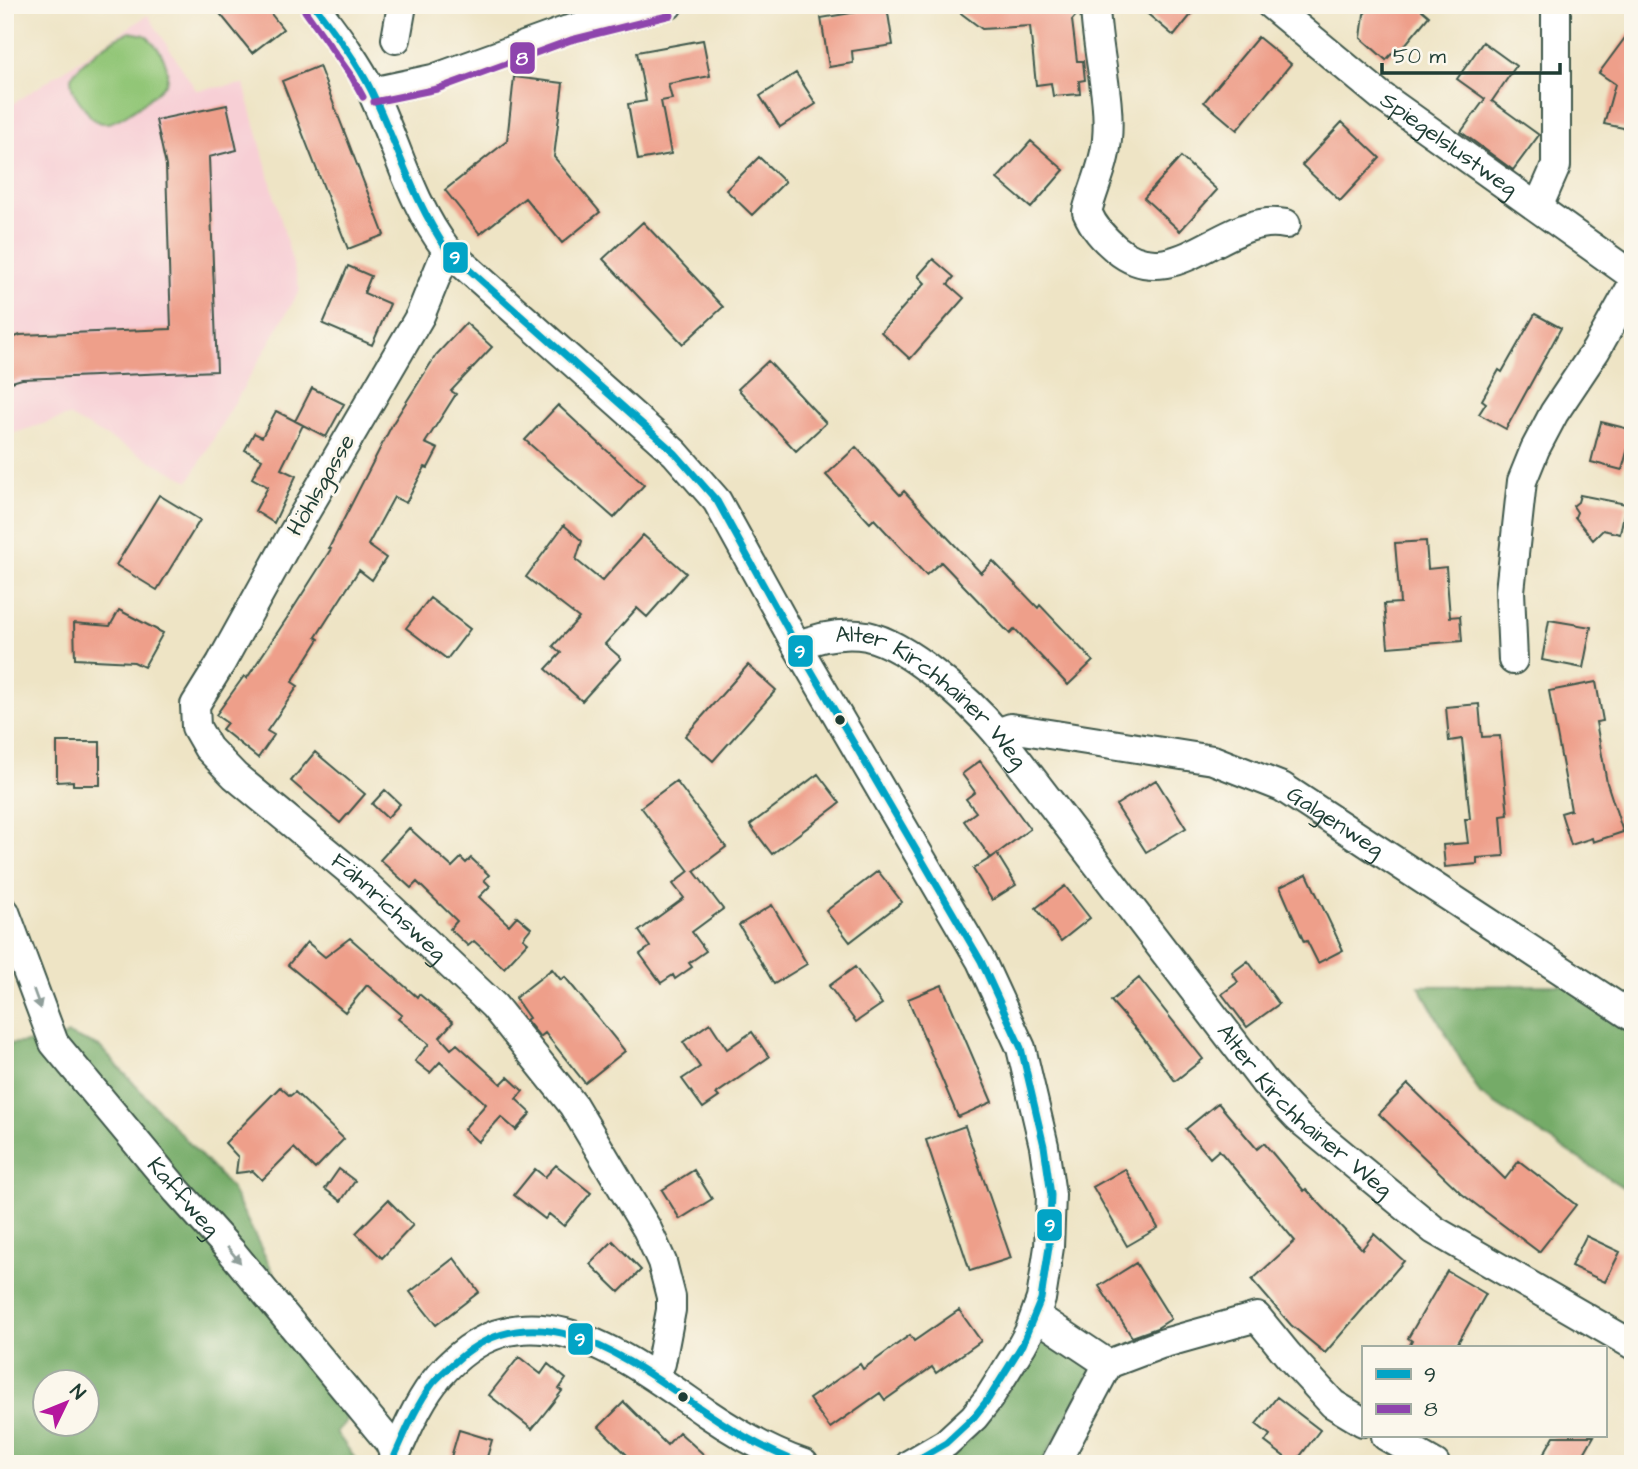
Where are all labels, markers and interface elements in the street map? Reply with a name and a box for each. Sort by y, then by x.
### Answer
scale bar [1382,32,1561,76]
line badge: 8 [509,41,536,75]
text: 50 m [1393,42,1447,71]
text: 8 [516,46,529,73]
street label: Spiegelslustweg [1373,84,1524,205]
line badge: 9 [442,241,469,274]
text: 9 [450,245,461,272]
street label: Höhlsgasse [279,428,364,542]
street label: Alter Kirchhainer Weg [834,618,1034,776]
line badge: 9 [787,634,814,668]
text: 9 [795,639,806,666]
unlabelled marker [833,713,847,727]
street label: Galgenweg [1280,778,1390,866]
street label: Fähnrichsweg [324,846,454,970]
one-way arrow [31,989,42,1010]
street label: Alter Kirchhainer Weg [1209,1017,1399,1206]
street label: Kaffweg [140,1151,227,1245]
line badge: 9 [1036,1208,1063,1242]
text: 9 [1045,1213,1056,1240]
one-way arrow [226,1246,242,1264]
line badge: 9 [567,1322,594,1356]
text: 9 [575,1327,586,1354]
legend [1362,1346,1606,1438]
text: 9 [1424,1361,1436,1390]
north arrow [32,1368,102,1438]
text: N [63,1379,91,1406]
unlabelled marker [676,1390,690,1404]
text: 8 [1424,1395,1438,1424]

